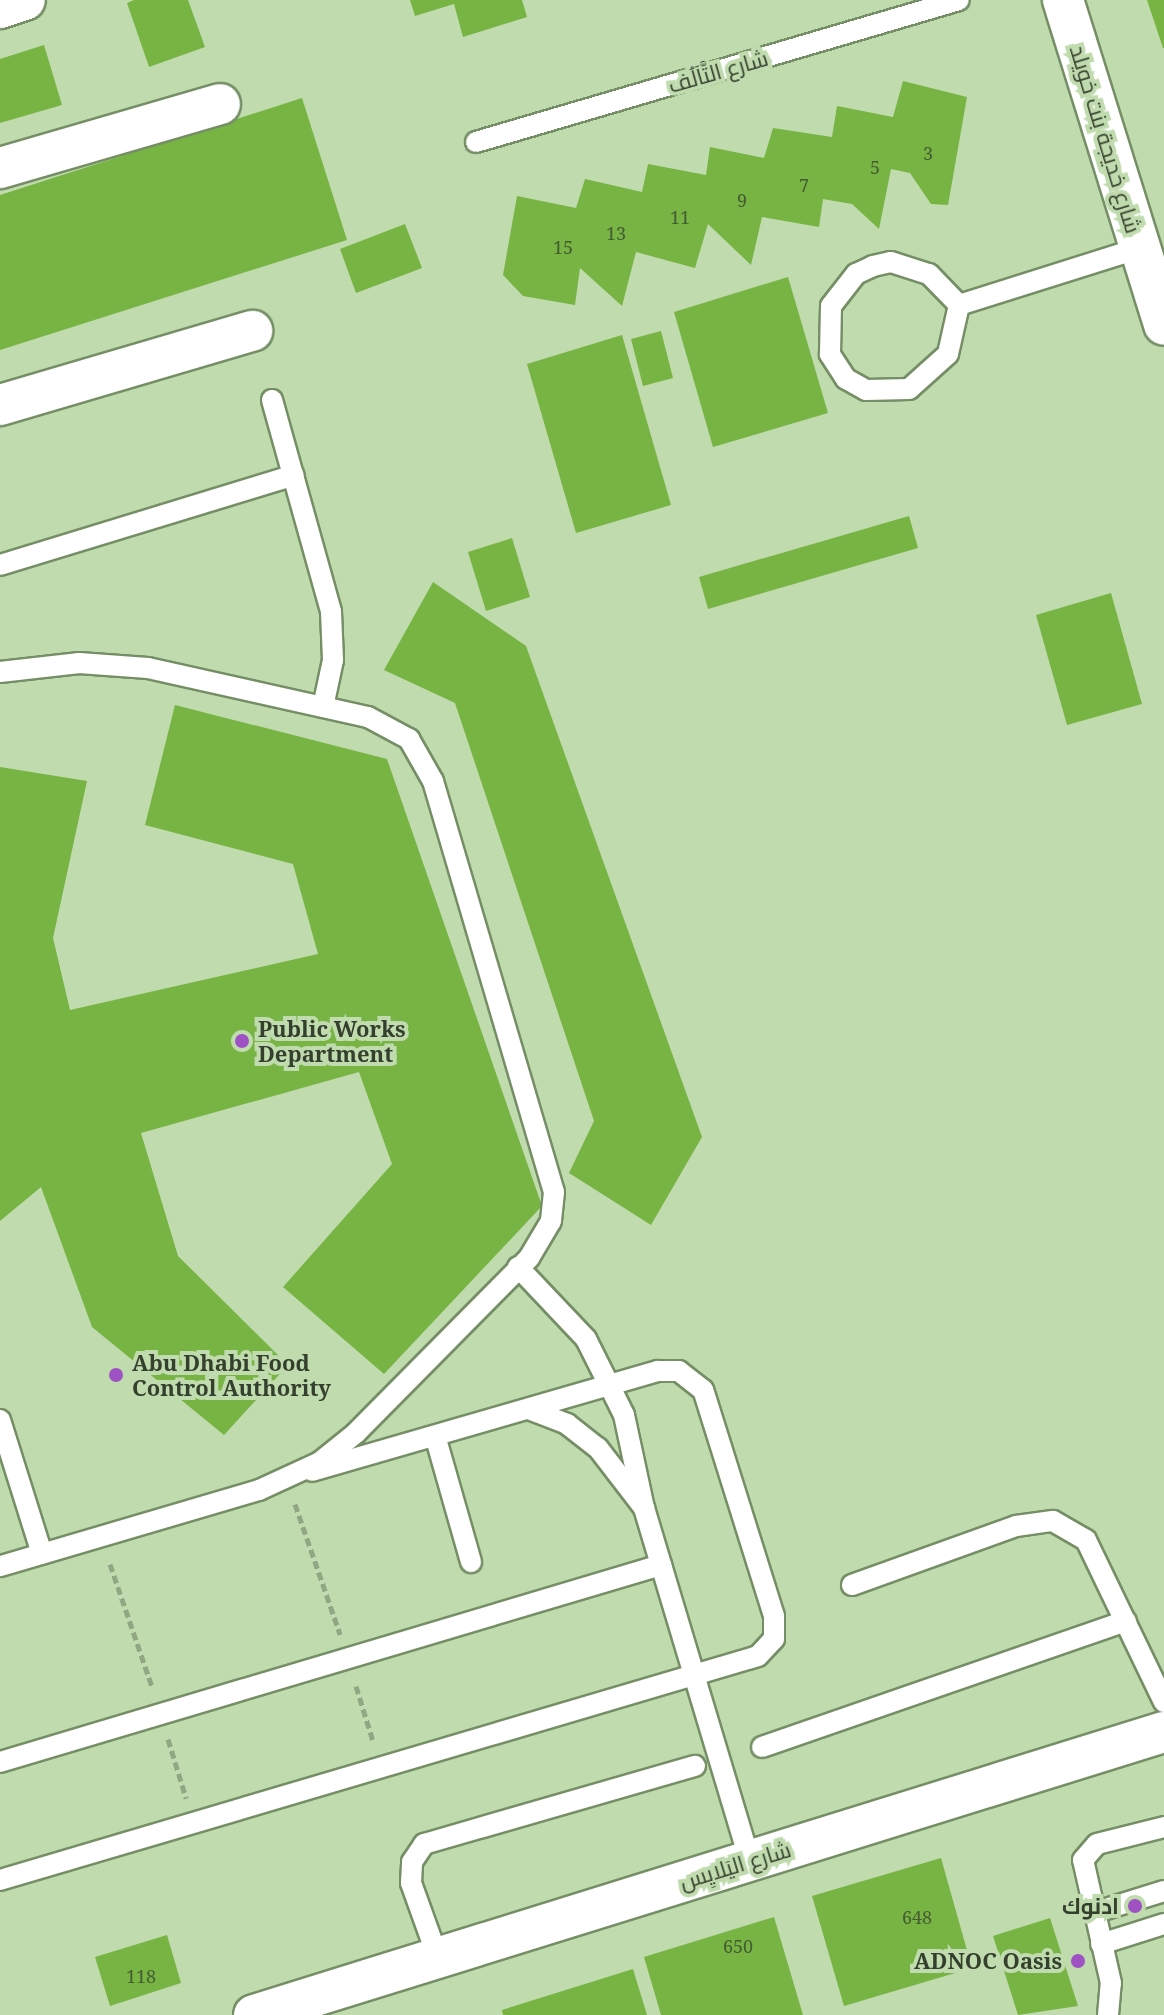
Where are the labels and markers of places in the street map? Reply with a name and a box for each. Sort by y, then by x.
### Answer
place label: Public Works Department [258,1015,406,1066]
marker: Public Works Department [233,1032,251,1050]
place label: Abu Dhabi Food Control Authority [132,1349,331,1400]
marker: Abu Dhabi Food Control Authority [107,1366,125,1384]
place label: ادنوك [1062,1893,1119,1919]
marker: ادنوك [1126,1897,1144,1915]
place label: ADNOC Oasis [914,1948,1062,1974]
marker: ADNOC Oasis [1069,1952,1087,1970]

